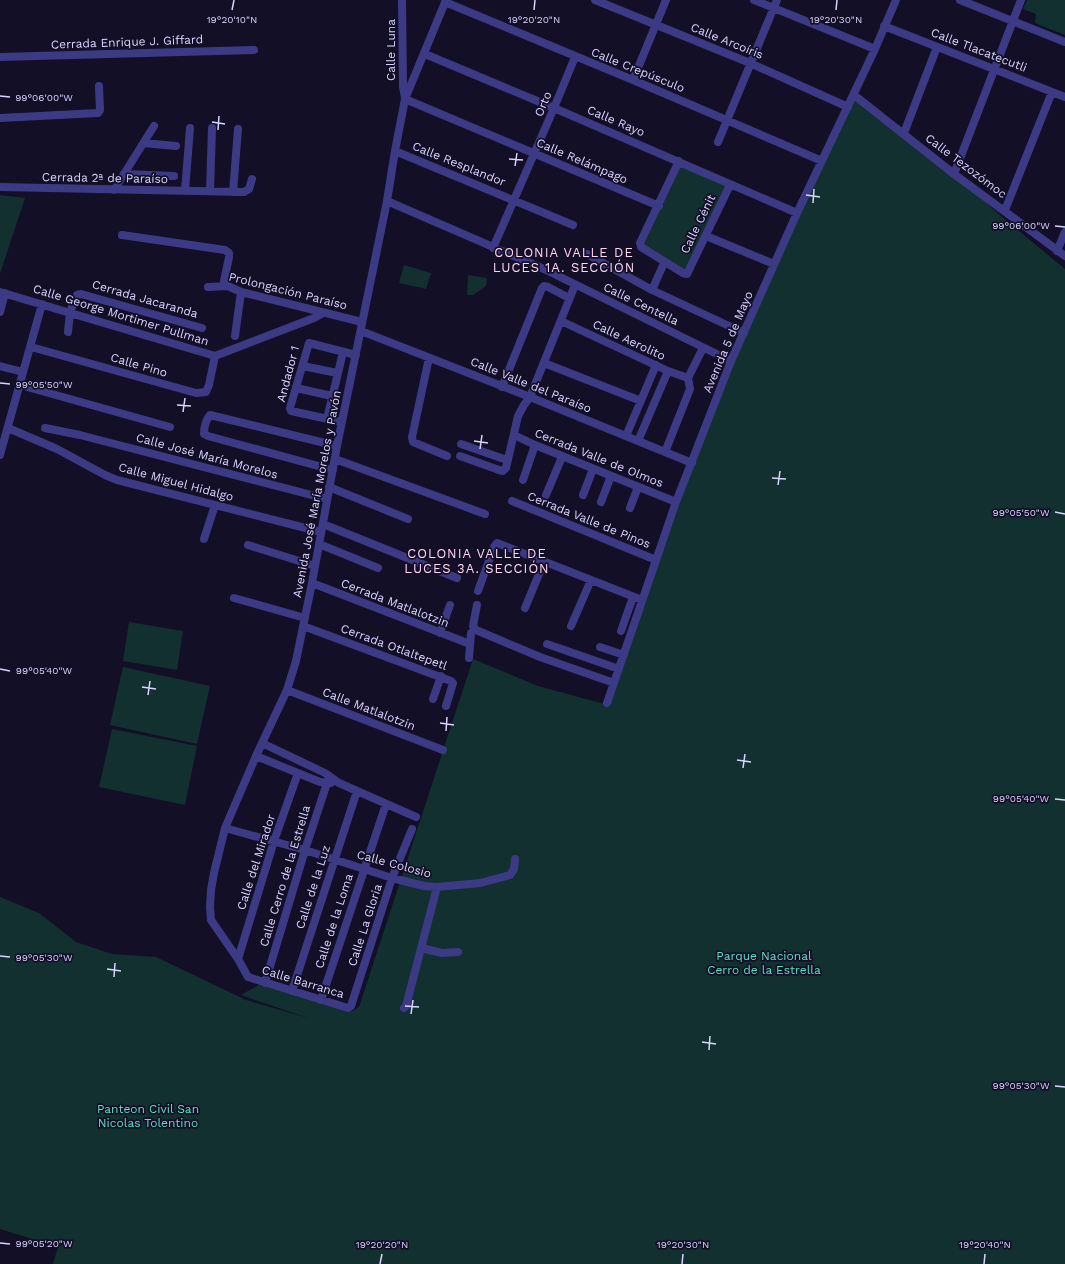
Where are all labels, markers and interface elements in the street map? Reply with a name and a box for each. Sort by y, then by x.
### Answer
text: 19°20'10"N [207,14,257,25]
text: 19°20'20"N [508,14,560,25]
text: 19°20'30"N [810,14,862,25]
street label: Calle Luna [384,19,398,81]
street label: Calle Arcoíris [689,20,765,62]
street label: Calle Tlacatecutli [929,25,1029,75]
street label: Cerrada Enrique J. Giffard [51,32,203,52]
street label: Calle Crepúsculo [589,45,687,95]
street label: Orto [532,89,554,119]
text: 99°06'00"W [15,92,73,103]
street label: Calle Rayo [585,103,647,139]
street label: Calle Tezozómoc [923,131,1010,201]
street label: Calle Relámpago [534,135,630,187]
street label: Calle Resplandor [410,139,508,189]
street label: Cerrada 2ª de Paraíso [42,170,168,186]
street label: Calle Cénit [678,192,718,256]
text: 99°06'00"W [992,220,1050,231]
district label: COLONIA VALLE DE LUCES 1A. SECCIÓN [493,245,635,275]
street label: Prolongación Paraíso [227,269,349,313]
street label: Cerrada Jacaranda [90,277,200,321]
street label: Calle Centella [601,280,681,328]
street label: Calle George Mortimer Pullman [31,282,211,348]
street label: Avenida 5 de Mayo [700,289,756,395]
street label: Calle Aerolito [590,317,668,363]
street label: Andador 1 [274,344,302,404]
street label: Calle Pino [109,350,169,380]
street label: Calle Valle del Paraíso [468,354,594,416]
text: 99°05'50"W [16,379,73,390]
street label: Avenida José María Morelos y Pavón [290,389,344,599]
street label: Cerrada Valle de Olmos [533,426,665,490]
street label: Calle José María Morelos [135,430,279,482]
street label: Calle Miguel Hidalgo [117,460,235,504]
street label: Cerrada Valle de Pinos [525,489,653,551]
text: 99°05'50"W [993,507,1050,518]
district label: COLONIA VALLE DE LUCES 3A. SECCIÓN [404,546,550,576]
street label: Cerrada Matlalotzin [339,576,451,630]
street label: Cerrada Otlaltepetl [339,621,450,673]
text: 99°05'40"W [16,665,73,676]
street label: Calle Matlalotzin [321,685,417,733]
text: 99°05'40"W [993,793,1050,804]
street label: Calle Cerro de la Estrella [257,803,313,948]
street label: Calle del Mirador [234,812,278,912]
street label: Calle de la Luz [293,843,333,931]
street label: Calle Colosio [355,847,433,881]
street label: Calle de la Loma [312,872,356,970]
street label: Calle La Gloria [345,882,385,968]
park label: Parque Nacional Cerro de la Estrella [707,949,821,977]
text: 99°05'30"W [15,952,73,963]
street label: Calle Barranca [260,963,346,1001]
text: 99°05'30"W [992,1080,1050,1091]
park label: Panteon Civil San Nicolas Tolentino [97,1102,199,1130]
text: 99°05'20"W [15,1238,73,1249]
text: 19°20'20"N [356,1239,408,1250]
text: 19°20'30"N [657,1239,709,1250]
text: 19°20'40"N [959,1239,1011,1250]

